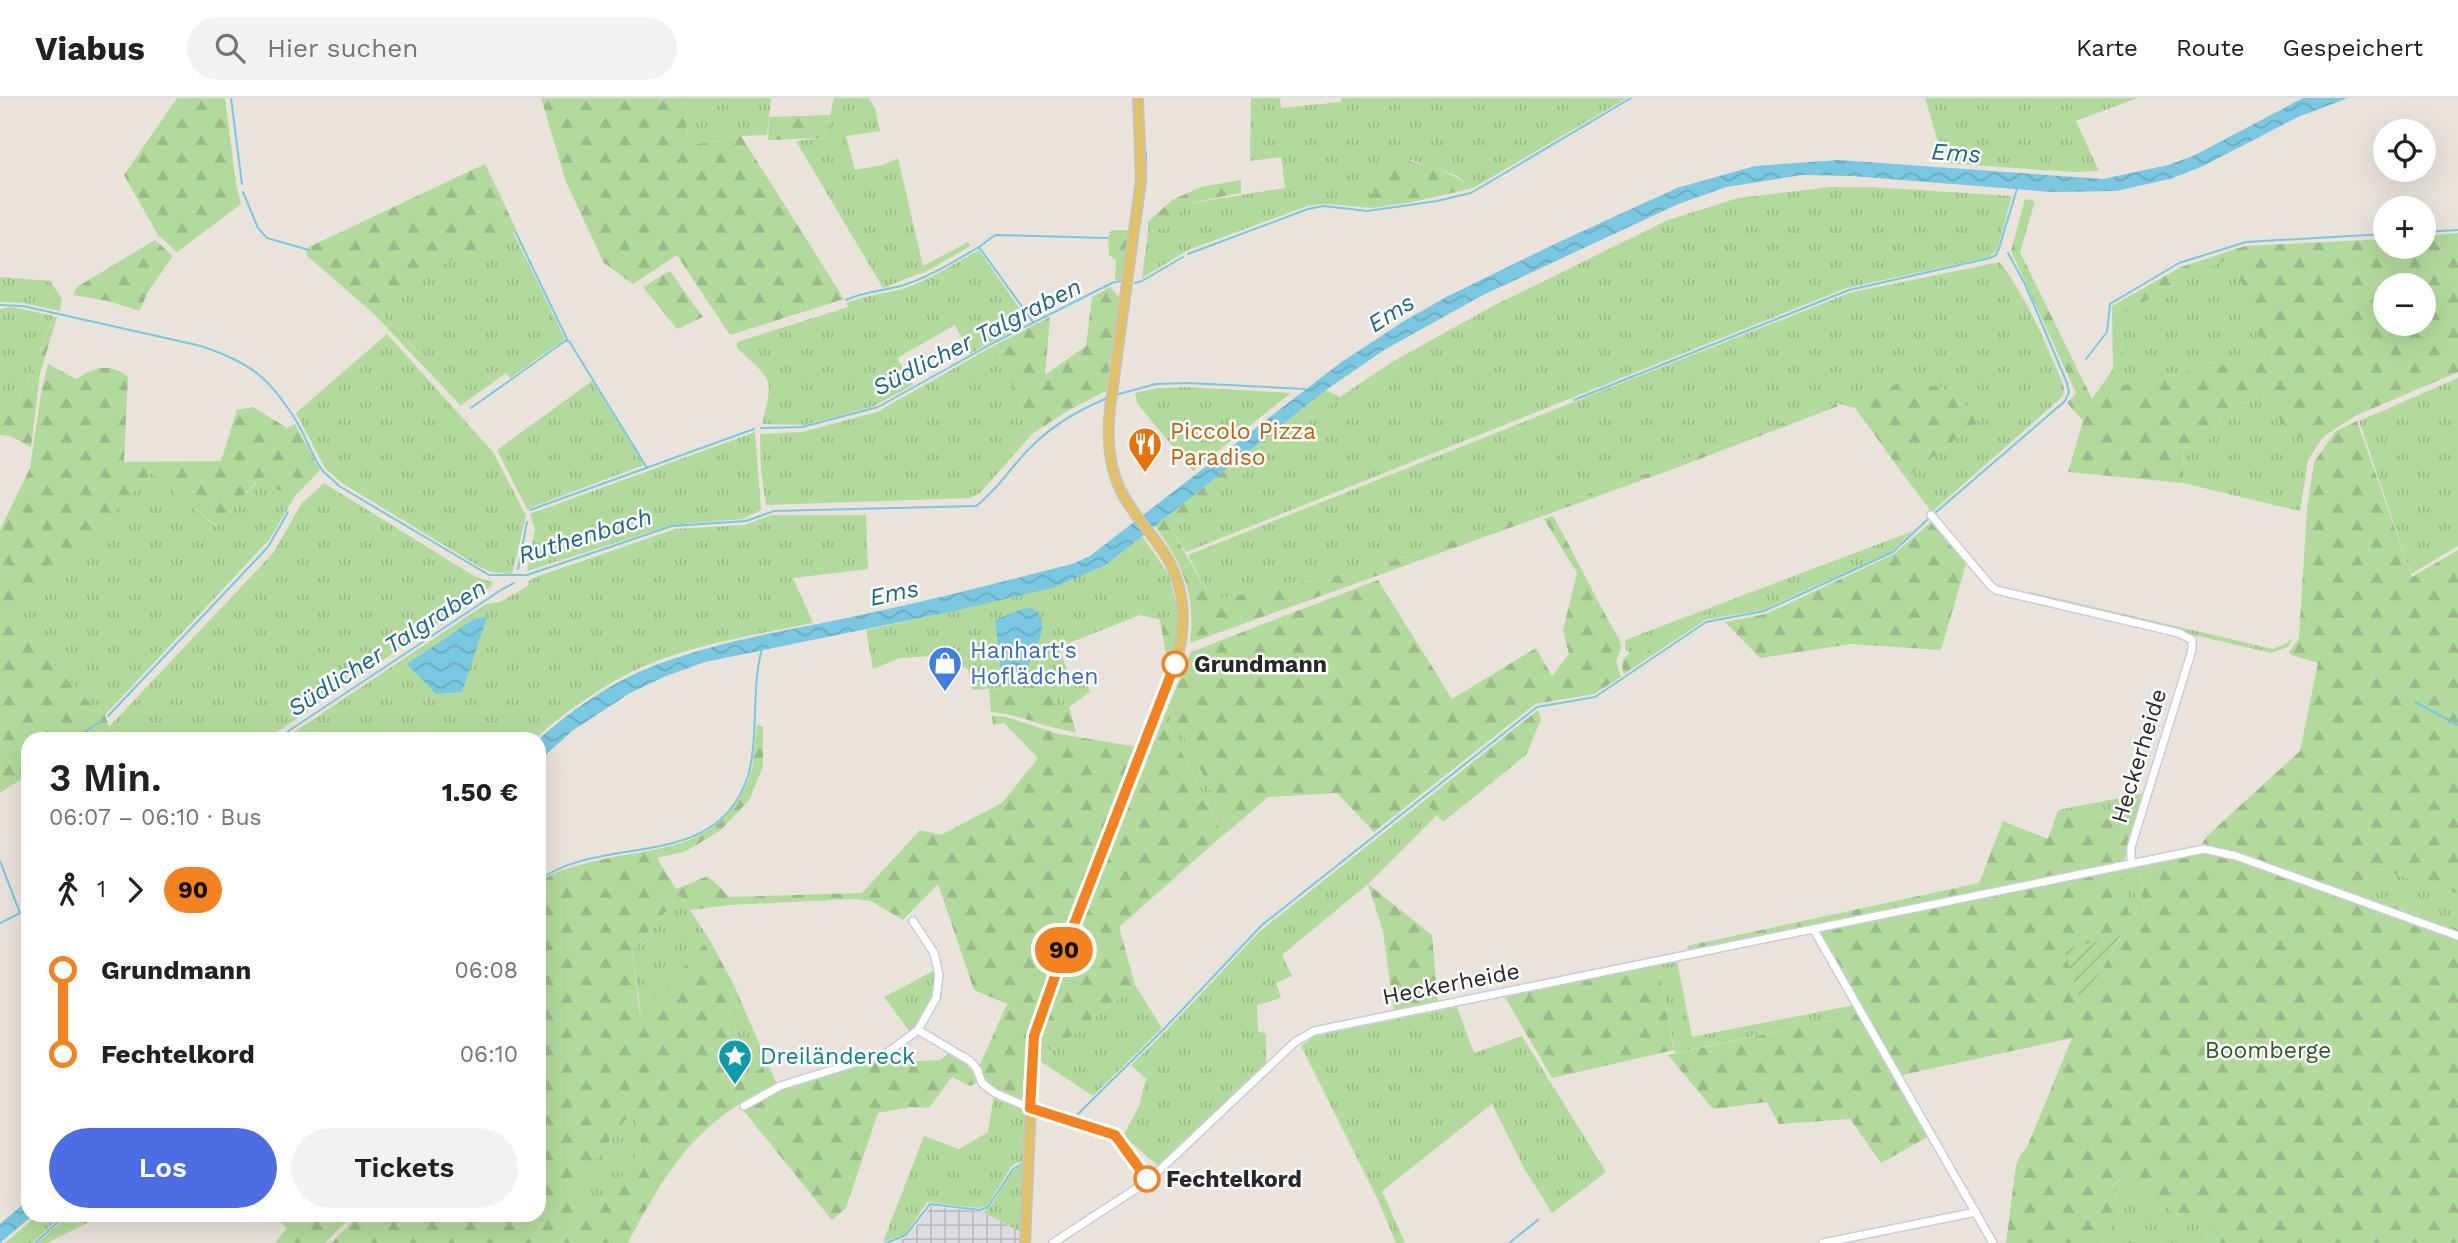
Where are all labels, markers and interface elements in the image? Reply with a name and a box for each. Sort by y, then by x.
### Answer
search box [187,17,677,80]
text: Viabus [35,29,145,68]
icon: search [211,29,249,67]
text: Hier suchen [267,33,418,63]
text: Karte [2076,34,2138,62]
text: Route [2176,34,2245,62]
text: Gespeichert [2283,34,2423,62]
map controls [2373,119,2436,336]
button: locate [2373,119,2436,182]
water label: Ems [1930,137,1982,169]
button: + [2373,196,2436,259]
water label: Südlicher Talgraben [868,272,1086,402]
button: − [2373,273,2436,336]
water label: Ems [1363,288,1419,338]
place label: Piccolo Pizza Paradiso [1170,418,1316,471]
restaurant icon: Piccolo Pizza Paradiso [1126,425,1164,474]
water label: Ruthenbach [515,502,655,570]
water label: Südlicher Talgraben [283,574,491,722]
water label: Ems [867,574,921,612]
place label: Hanhart's Hoflädchen [970,637,1098,690]
shop icon: Hanhart's Hoflädchen [926,644,964,693]
marker: Grundmann [1162,651,1188,677]
place label: Grundmann [1194,651,1327,678]
street label: Heckerheide [2106,685,2172,827]
text: 3 Min. [49,756,162,800]
text: 1.50 € [442,777,518,807]
text: 06:07 – 06:10 · Bus [49,804,262,831]
icon: walk [49,871,87,909]
icon: forward [116,871,154,909]
text: 1 [97,876,106,903]
text: 90 [178,876,208,904]
line badge: 90 [1032,927,1096,973]
text: 90 [1049,936,1079,964]
text: Grundmann [101,955,251,985]
text: 06:08 [454,957,518,984]
street label: Heckerheide [1380,957,1522,1011]
place icon: Dreiländereck [716,1037,754,1086]
park label: Boomberge [2205,1037,2331,1064]
text: Fechtelkord [101,1039,255,1069]
text: 06:10 [460,1041,518,1068]
place label: Dreiländereck [760,1043,915,1070]
button: Los [49,1128,277,1208]
button: Tickets [291,1128,518,1208]
marker: Fechtelkord [1134,1166,1160,1192]
place label: Fechtelkord [1166,1166,1302,1193]

